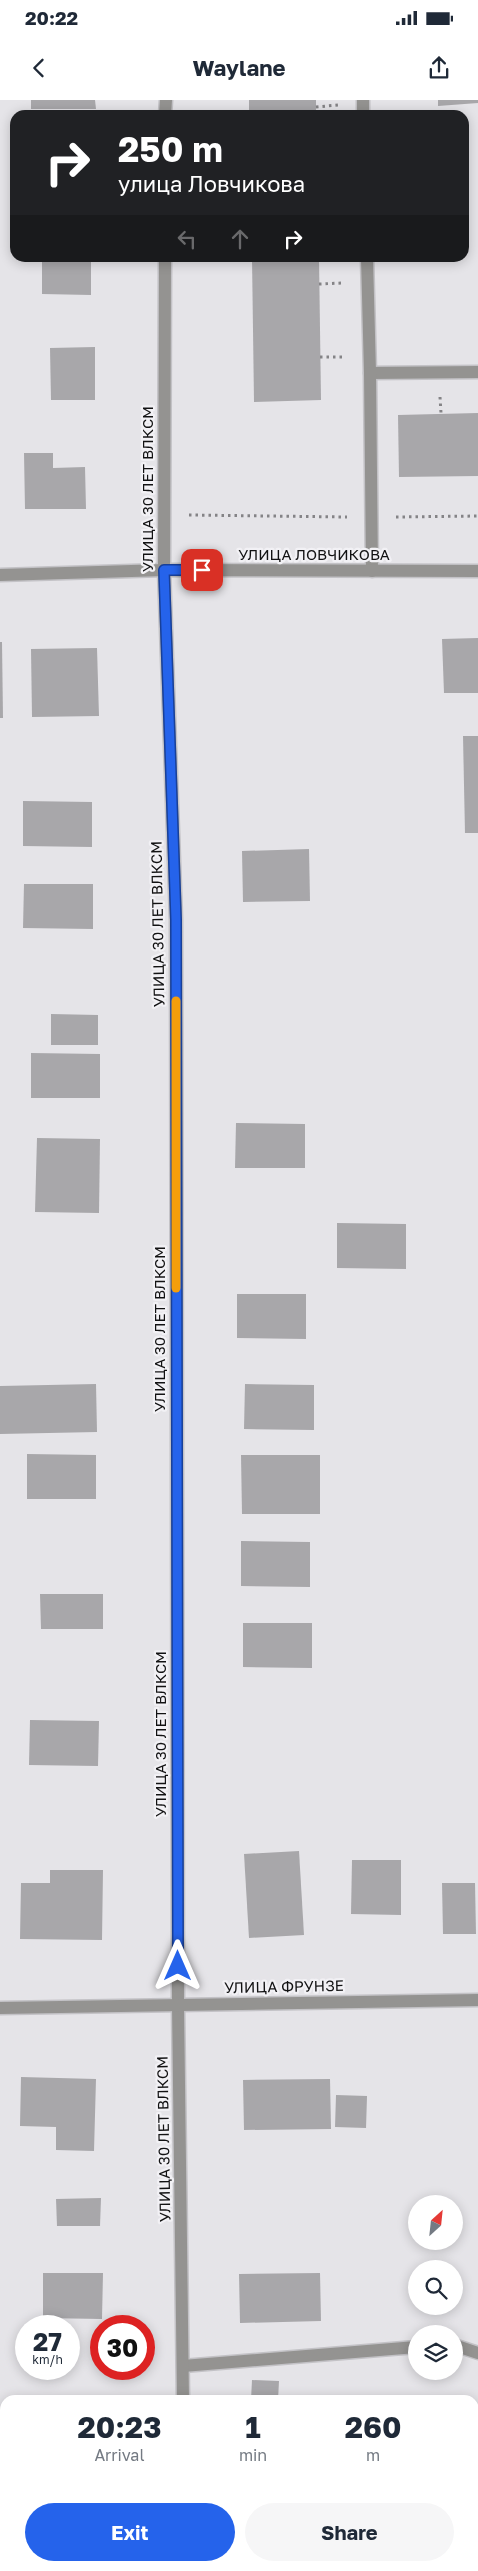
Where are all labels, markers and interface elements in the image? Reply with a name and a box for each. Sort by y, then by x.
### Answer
text: 20:22 [25,6,78,29]
icon: back [25,54,53,82]
text: Waylane [193,54,285,81]
icon: share [425,54,453,82]
text: 250 m [118,128,223,170]
icon: right [35,130,100,195]
text: улица Ловчикова [118,170,305,197]
icon: left [173,225,201,253]
icon: ahead [226,225,254,253]
icon: right [279,225,307,253]
street label: УЛИЦА 30 ЛЕТ ВЛКСМ [138,406,156,572]
street label: УЛИЦА ЛОВЧИКОВА [238,545,390,563]
pin [181,549,223,591]
icon: arrive [188,556,216,584]
street label: УЛИЦА 30 ЛЕТ ВЛКСМ [147,841,167,1007]
street label: УЛИЦА 30 ЛЕТ ВЛКСМ [150,1246,168,1412]
street label: УЛИЦА 30 ЛЕТ ВЛКСМ [151,1651,169,1817]
position arrow [151,1939,203,1991]
street label: УЛИЦА ФРУНЗЕ [224,1976,344,1996]
street label: УЛИЦА 30 ЛЕТ ВЛКСМ [153,2056,173,2222]
north arrow [408,2195,462,2250]
map controls [408,2195,463,2380]
button: search [408,2260,463,2315]
speed limit sign: 30 [90,2315,155,2380]
button: layers [408,2325,463,2380]
text: 27 [33,2326,62,2357]
text: km/h [32,2352,63,2367]
text: 20:23 [77,2409,161,2445]
text: 1 [245,2409,261,2445]
text: 260 [345,2409,402,2445]
text: Arrival [94,2445,145,2465]
text: min [239,2445,267,2465]
text: m [366,2445,380,2465]
button: Exit [25,2503,235,2561]
button: Share [245,2503,454,2561]

